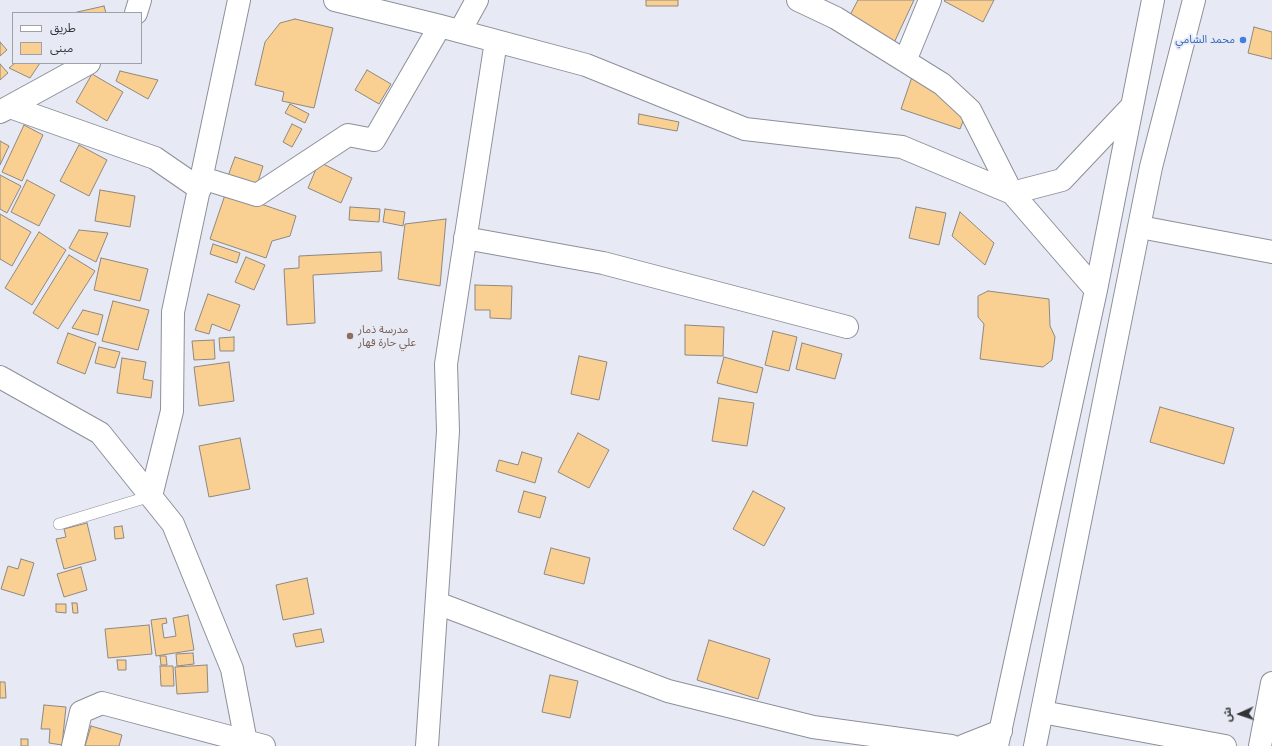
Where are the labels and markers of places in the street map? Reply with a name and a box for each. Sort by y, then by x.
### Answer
place label: محمد الشامي [1175,33,1235,47]
marker: محمد الشامي [1238,35,1248,45]
place label: مدرسة ذمار علي حارة قهار [358,323,416,349]
marker: مدرسة ذمار علي حارة قهار [345,331,355,341]

